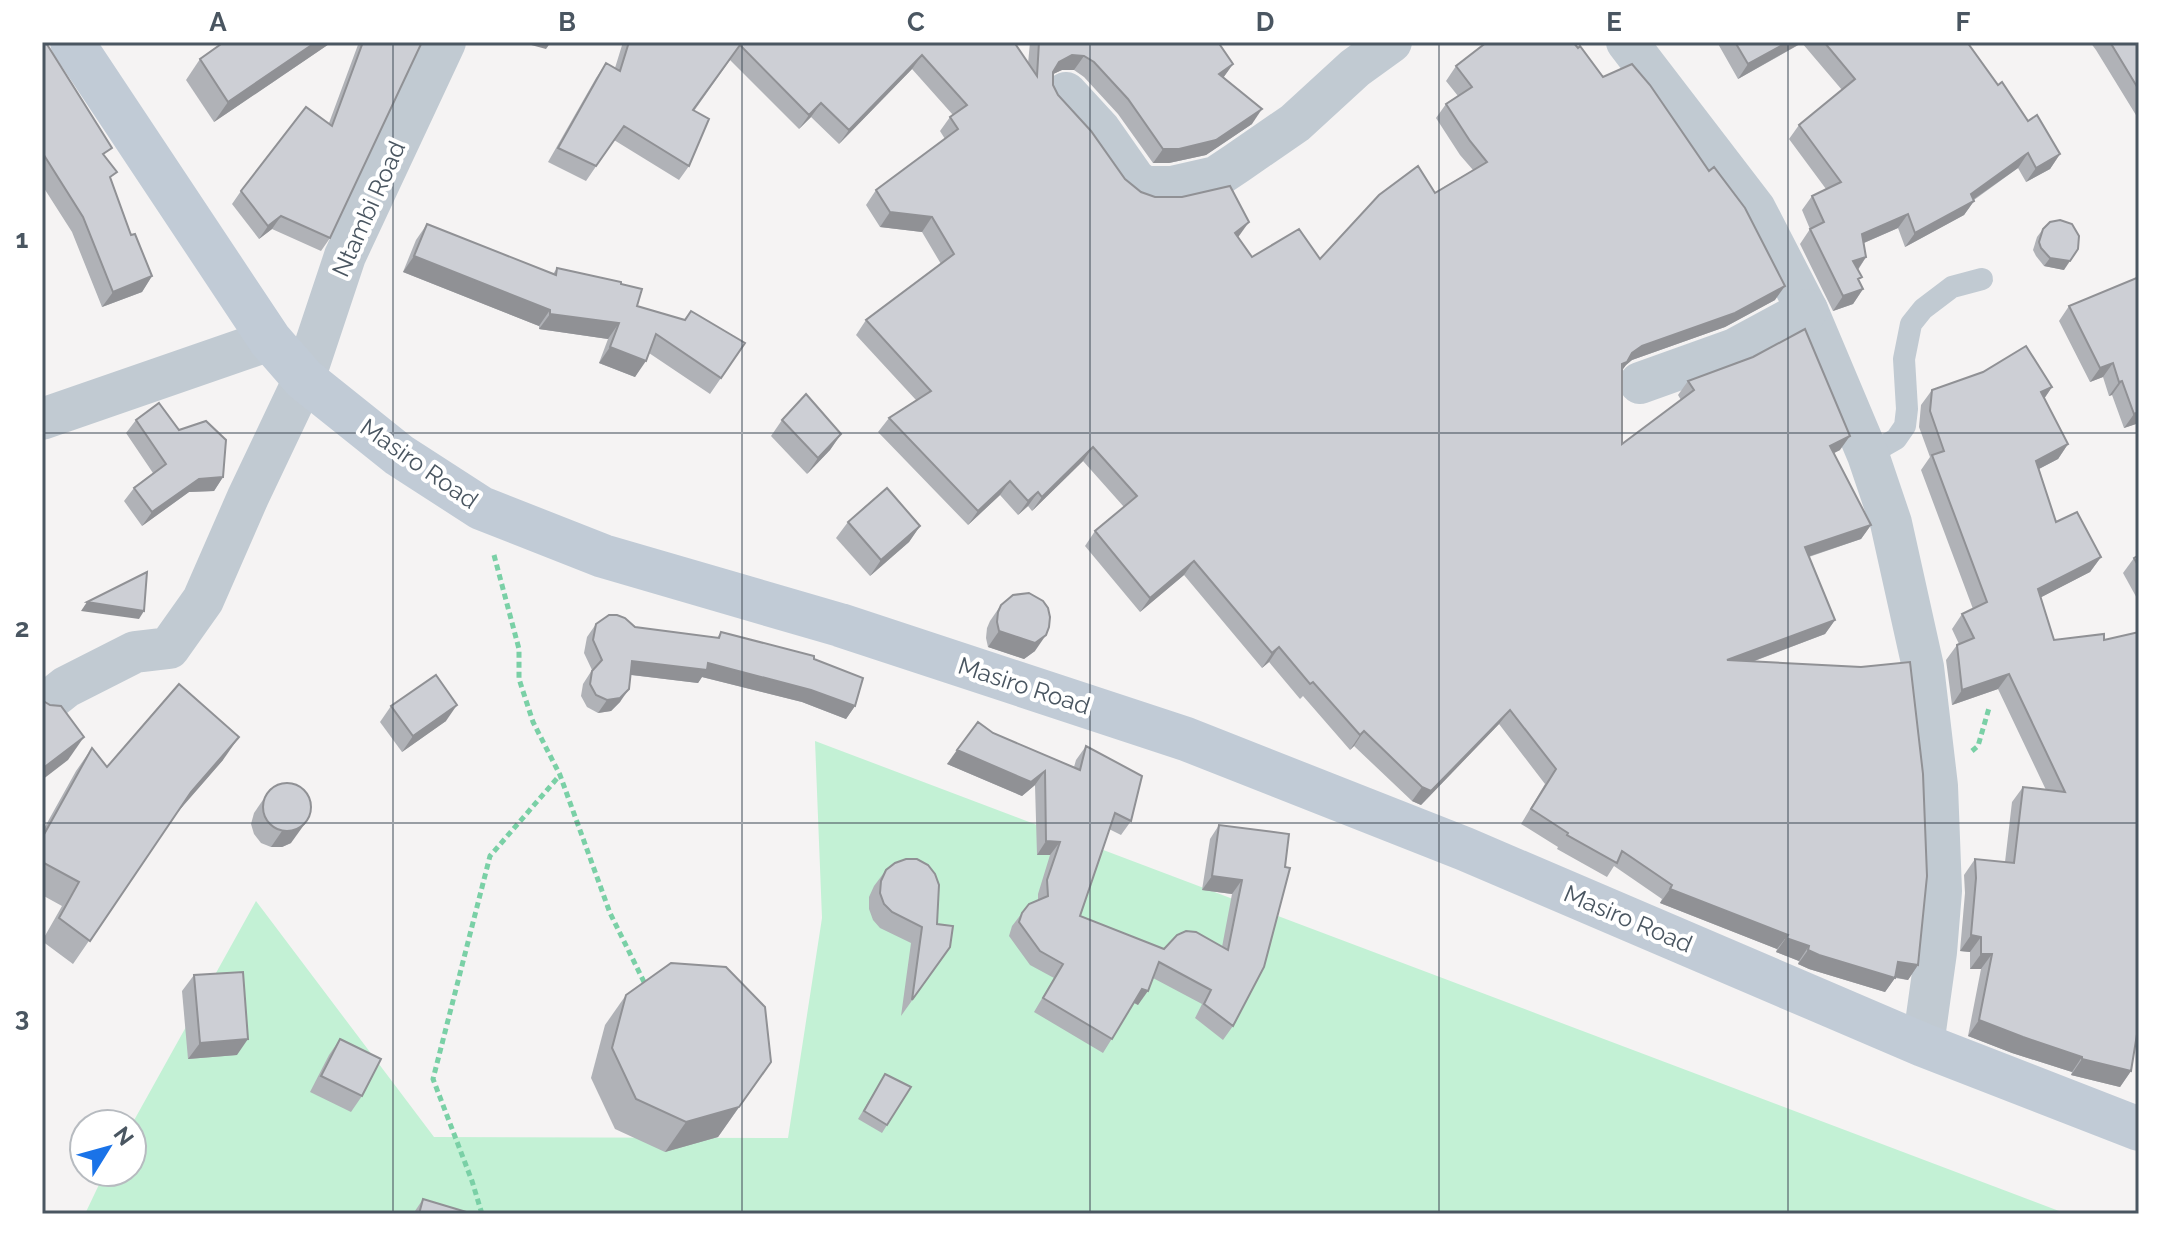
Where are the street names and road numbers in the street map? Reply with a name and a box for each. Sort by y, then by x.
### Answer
street label: Ntambi Road [326,137,411,281]
street label: Masiro Road [355,412,484,515]
street label: Masiro Road [955,651,1094,720]
street label: Masiro Road [1560,878,1697,959]

